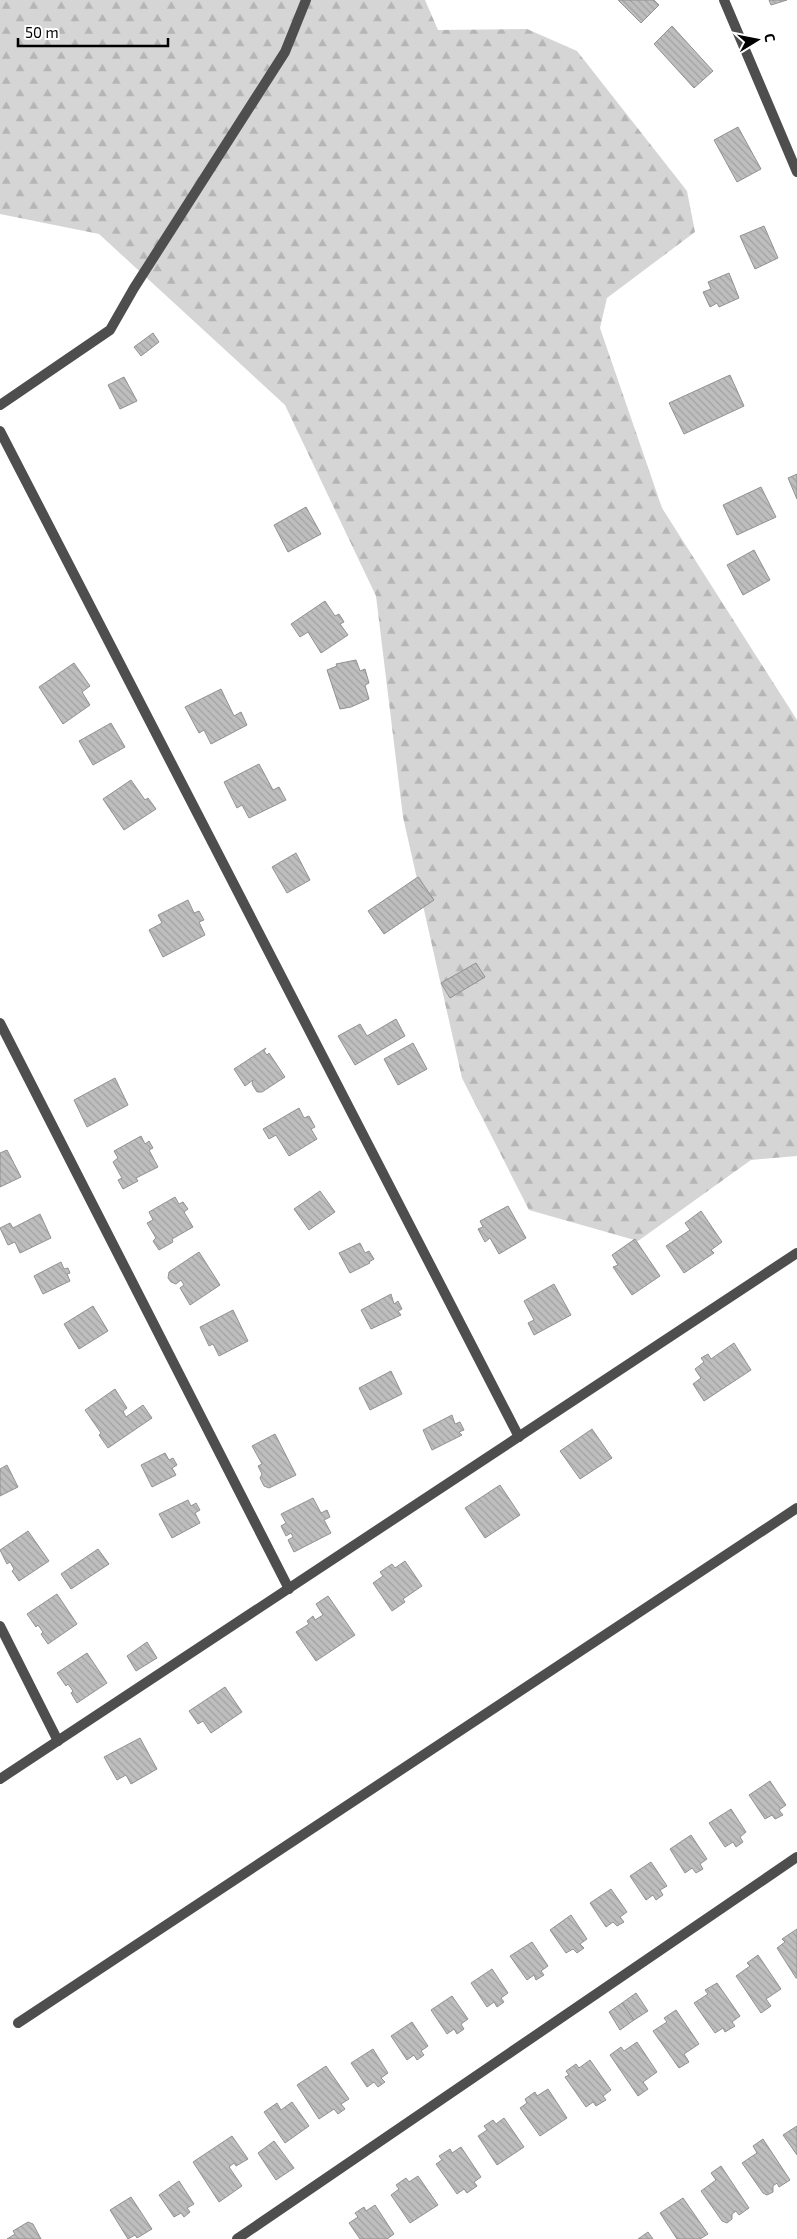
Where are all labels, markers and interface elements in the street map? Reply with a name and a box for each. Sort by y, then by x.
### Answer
scale bar [18,15,168,47]
north arrow [732,15,782,65]
text: 50 m [25,23,59,41]
text: С [761,32,779,43]

